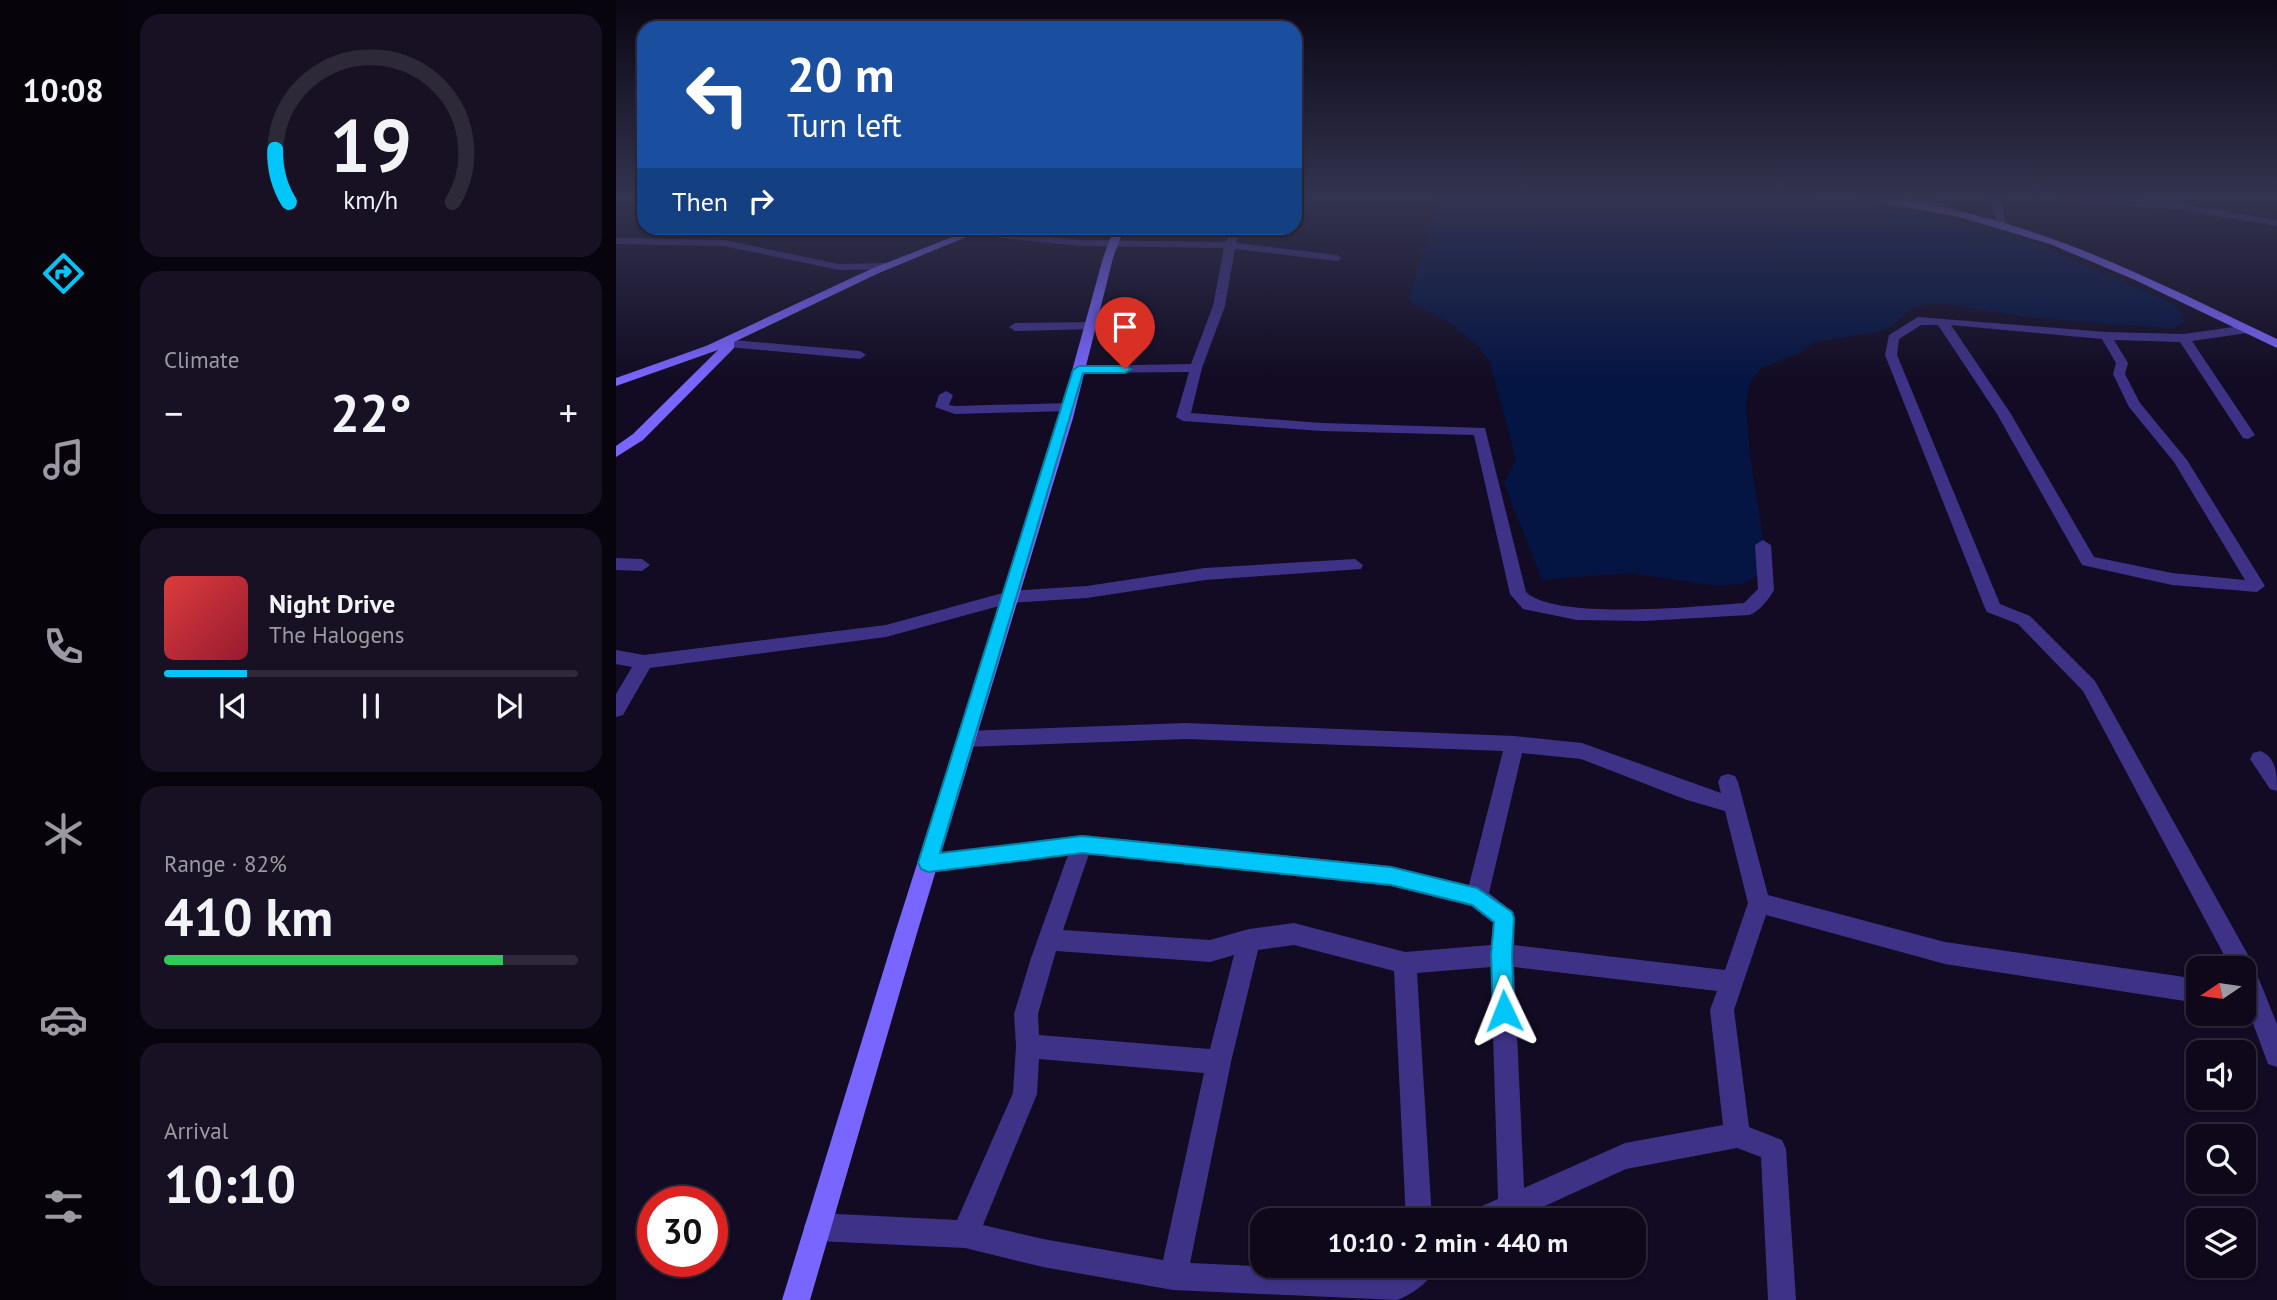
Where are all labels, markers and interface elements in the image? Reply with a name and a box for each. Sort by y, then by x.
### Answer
text: 20 m [787,42,894,106]
icon: left [672,49,763,140]
text: 10:08 [22,69,104,111]
text: 19 [330,98,412,192]
text: Turn left [787,104,902,146]
icon: right [742,182,780,220]
text: km/h [344,183,398,215]
text: Then [672,185,728,218]
icon: directions [39,249,88,298]
pin [1095,297,1155,369]
icon: arrive [1106,308,1144,346]
text: Climate [164,345,239,374]
text: 22° [330,379,412,446]
text: − [164,388,183,437]
text: + [559,388,578,437]
icon: music [39,435,88,484]
text: Night Drive [269,587,395,620]
text: The Halogens [269,620,404,649]
icon: phone [39,622,88,671]
icon: previous [214,687,252,725]
icon: pause [352,687,390,725]
icon: next [490,687,528,725]
icon: climate [39,809,88,858]
text: Range · 82% [164,849,287,878]
text: 410 km [164,883,333,950]
north arrow [2186,956,2256,1026]
map controls [2186,956,2256,1278]
position arrow [1467,974,1541,1048]
icon: car [39,995,88,1044]
button: sound [2186,1040,2256,1110]
text: Arrival [164,1116,228,1145]
button: search [2186,1124,2256,1194]
text: 10:10 [164,1150,296,1217]
icon: filters [39,1182,88,1231]
speed limit sign: 30 [637,1186,728,1277]
button: layers [2186,1208,2256,1278]
text: 10:10 · 2 min · 440 m [1328,1226,1568,1259]

